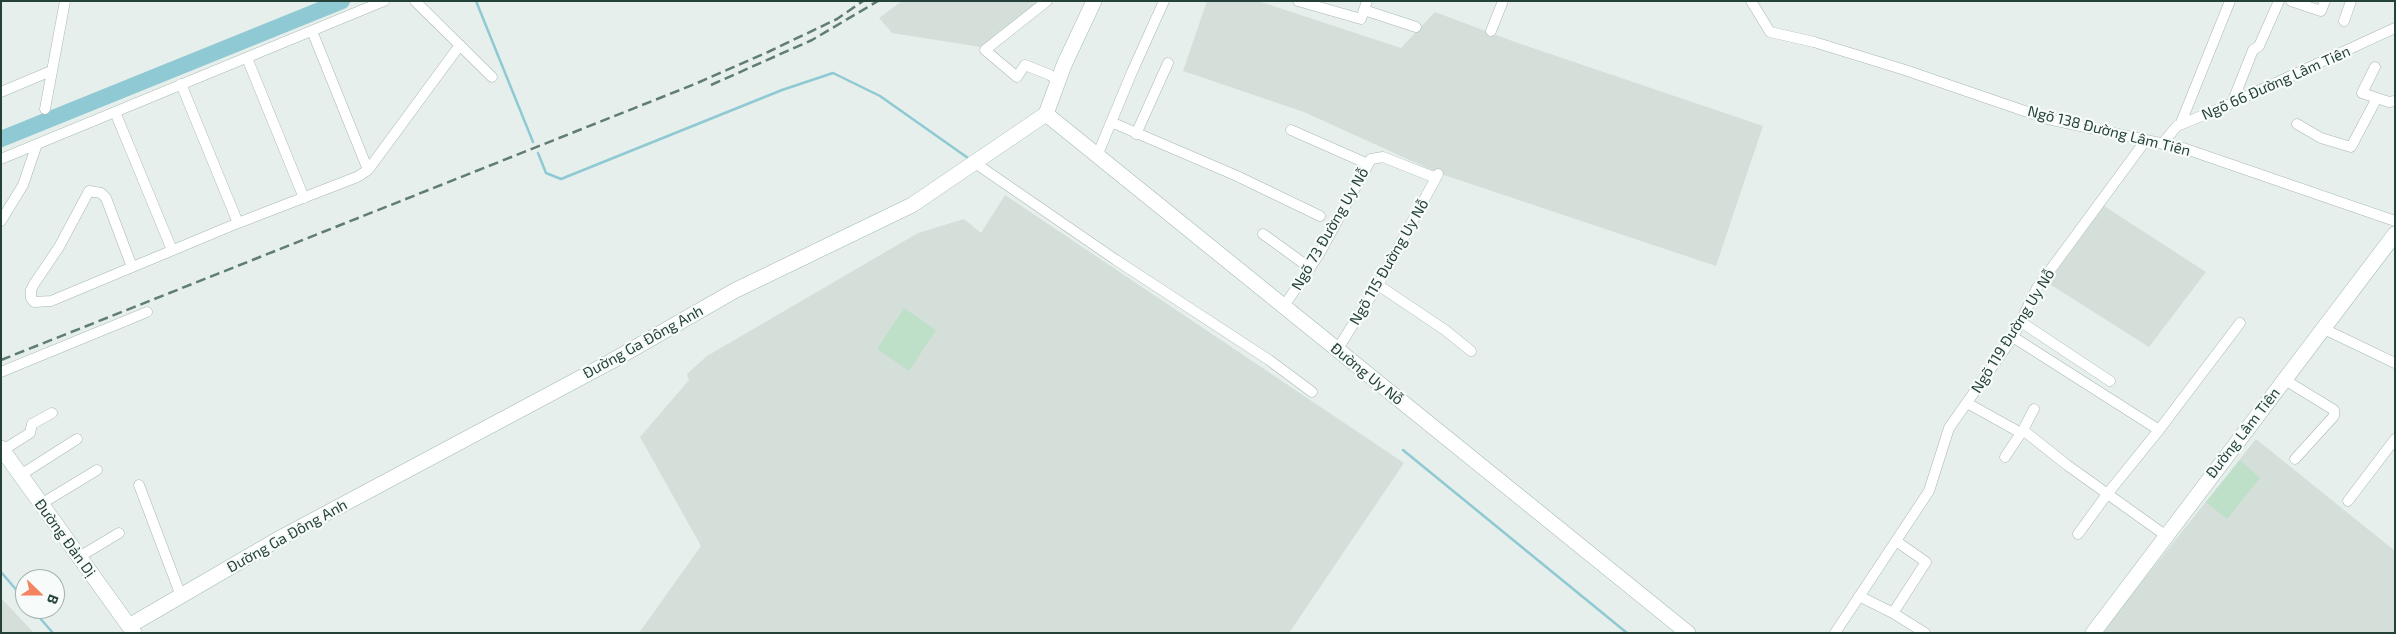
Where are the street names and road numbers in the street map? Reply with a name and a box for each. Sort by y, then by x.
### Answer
street label: Ngõ 66 Đường Lâm Tiên [2199,42,2353,124]
street label: Ngõ 138 Đường Lâm Tiên [2026,102,2192,160]
street label: Ngõ 73 Đường Uy Nỗ [1288,164,1372,294]
street label: Ngõ 115 Đường Uy Nỗ [1346,196,1432,328]
street label: Ngõ 119 Đường Uy Nỗ [1967,266,2059,396]
street label: Đường Ga Đông Anh [580,301,706,383]
street label: Đường Uy Nỗ [1327,339,1407,409]
street label: Đường Lâm Tiên [2202,384,2284,482]
street label: Đường Đản Dị [31,495,99,581]
street label: Đường Ga Đông Anh [224,495,350,577]

